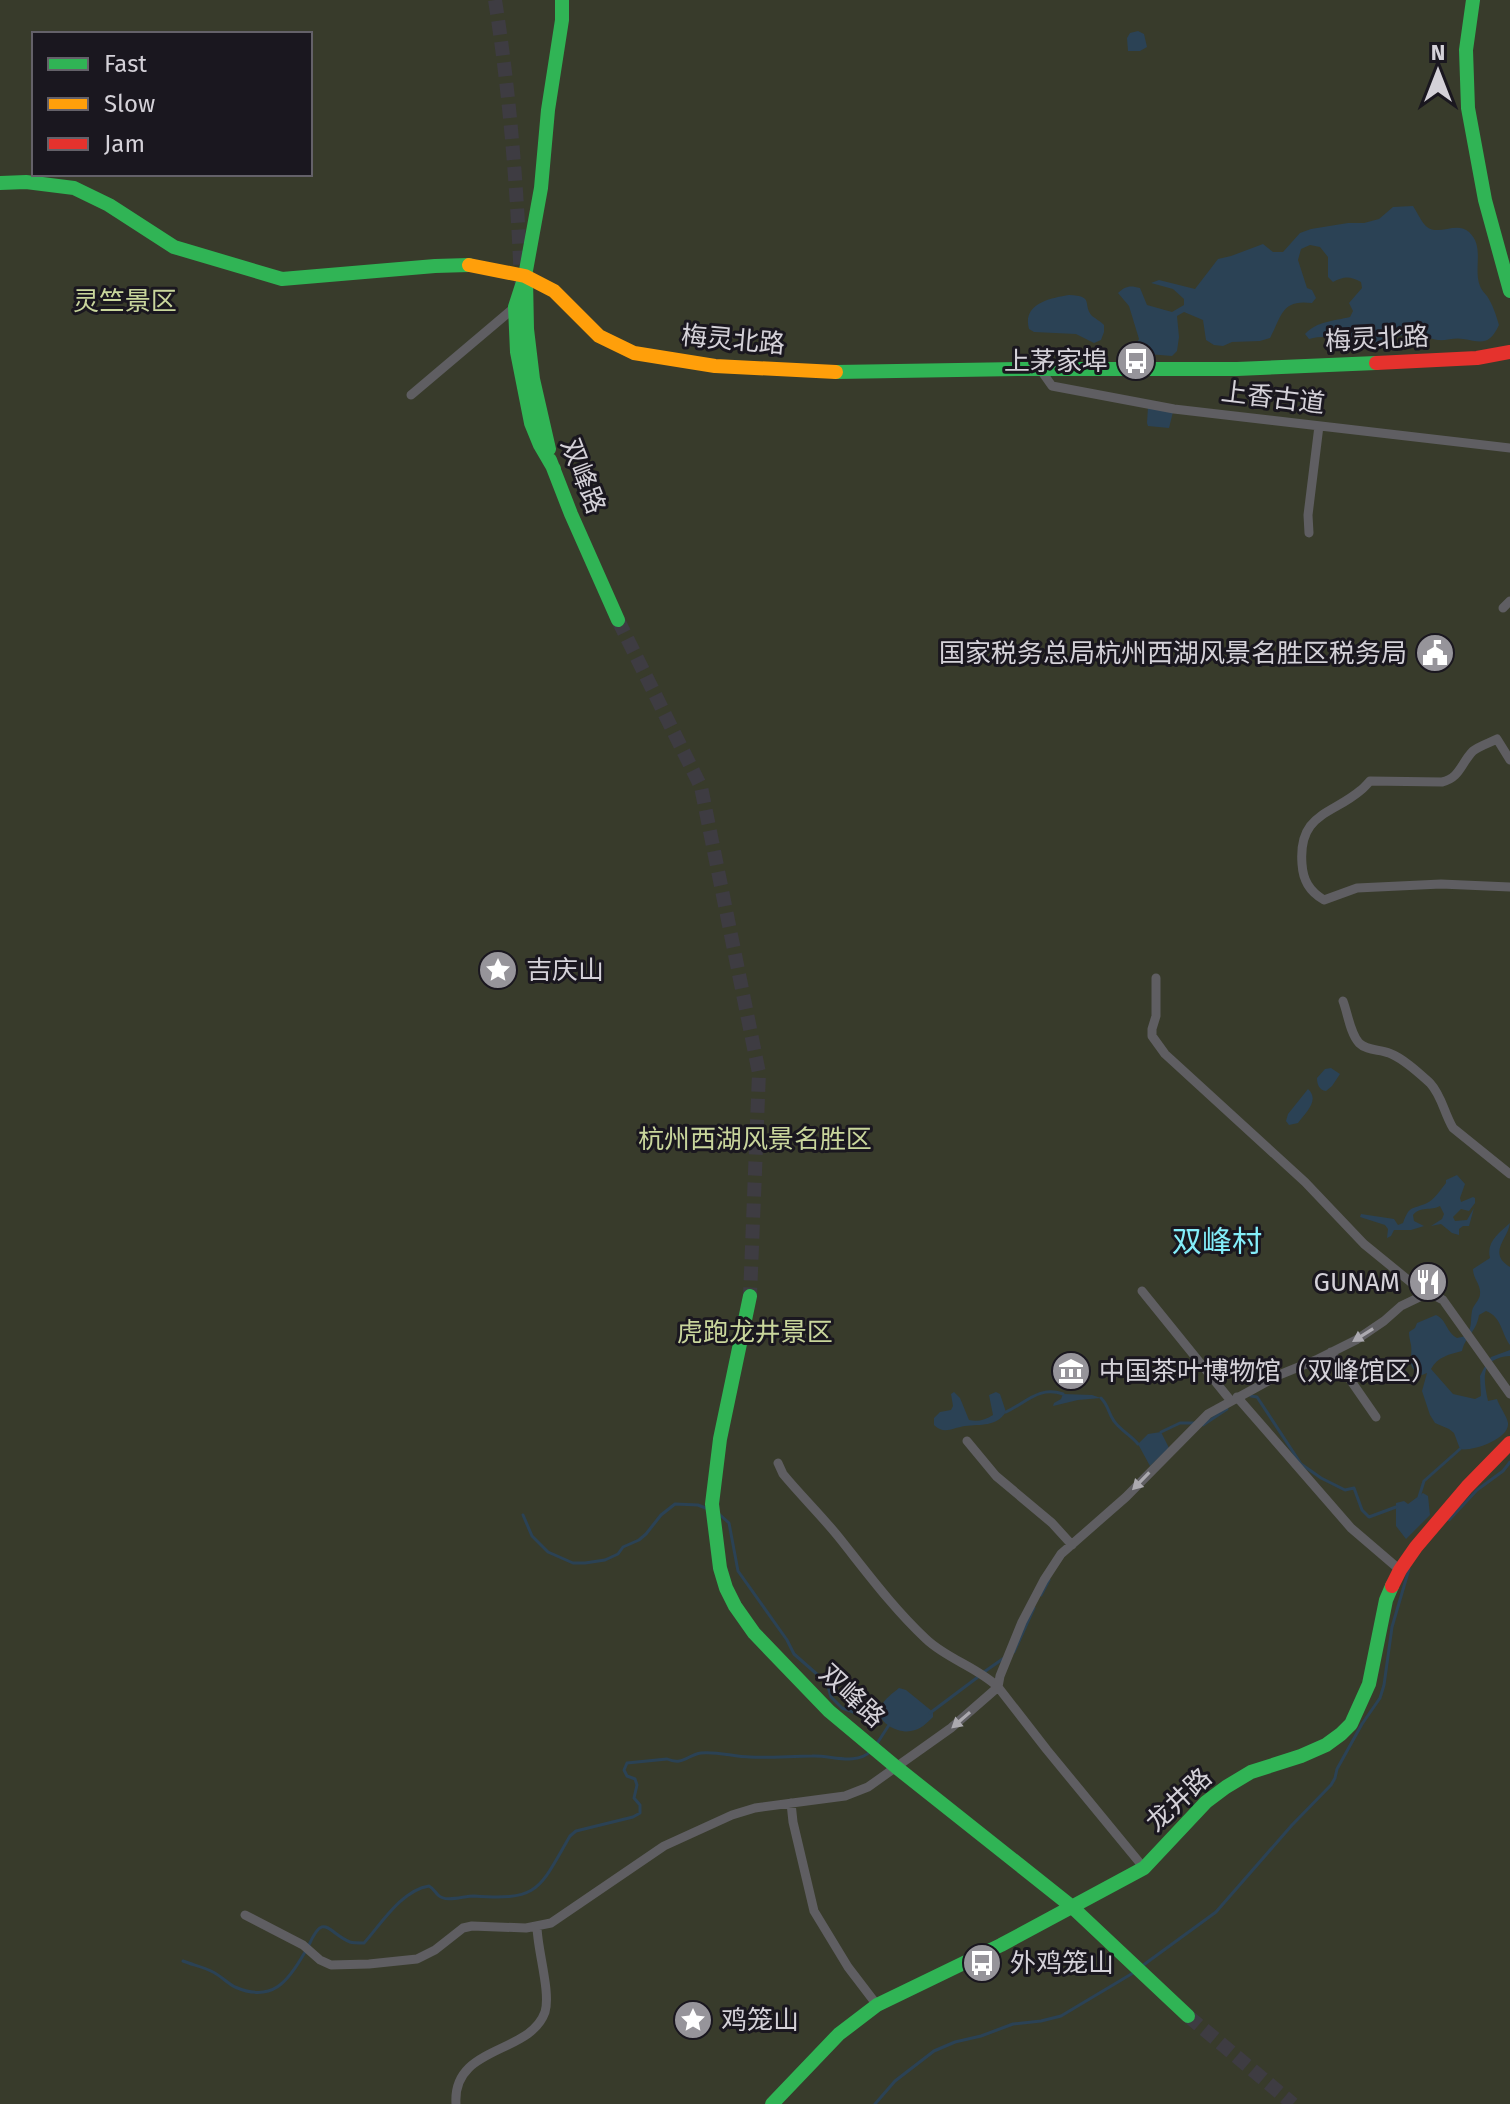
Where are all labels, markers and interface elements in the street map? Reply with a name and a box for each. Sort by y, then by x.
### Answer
legend [32,32,312,176]
north arrow [1398,32,1478,112]
text: N [1431,39,1445,66]
text: Fast [104,50,147,78]
text: Slow [104,90,155,118]
text: Jam [104,130,145,158]
park label: 灵竺景区 [73,286,177,317]
street label: 梅灵北路 [680,320,786,360]
street label: 梅灵北路 [1324,321,1430,357]
bus stop icon: 上茅家埠 [1115,340,1157,382]
place label: 上茅家埠 [1004,346,1108,377]
street label: 上香古道 [1219,376,1327,420]
street label: 双峰路 [555,434,611,518]
public building icon: 国家税务总局杭州西湖风景名胜区税务局 [1414,632,1456,674]
place label: 国家税务总局杭州西湖风景名胜区税务局 [939,638,1407,669]
place icon: 吉庆山 [477,949,519,991]
place label: 吉庆山 [526,955,604,986]
park label: 杭州西湖风景名胜区 [638,1124,872,1155]
district label: 双峰村 [1172,1224,1262,1260]
restaurant icon: GUNAM [1407,1261,1449,1303]
place label: GUNAM [1313,1267,1400,1298]
park label: 虎跑龙井景区 [677,1317,833,1348]
one-way arrow [1352,1327,1374,1341]
museum icon: 中国茶叶博物馆（双峰馆区） [1050,1350,1092,1392]
place label: 中国茶叶博物馆（双峰馆区） [1099,1356,1437,1387]
one-way arrow [1132,1471,1150,1490]
street label: 双峰路 [813,1658,891,1734]
one-way arrow [951,1710,970,1728]
street label: 龙井路 [1140,1762,1218,1838]
bus stop icon: 外鸡笼山 [961,1942,1003,1984]
place label: 外鸡笼山 [1010,1948,1114,1979]
place icon: 鸡笼山 [672,1999,714,2041]
place label: 鸡笼山 [721,2005,799,2036]

